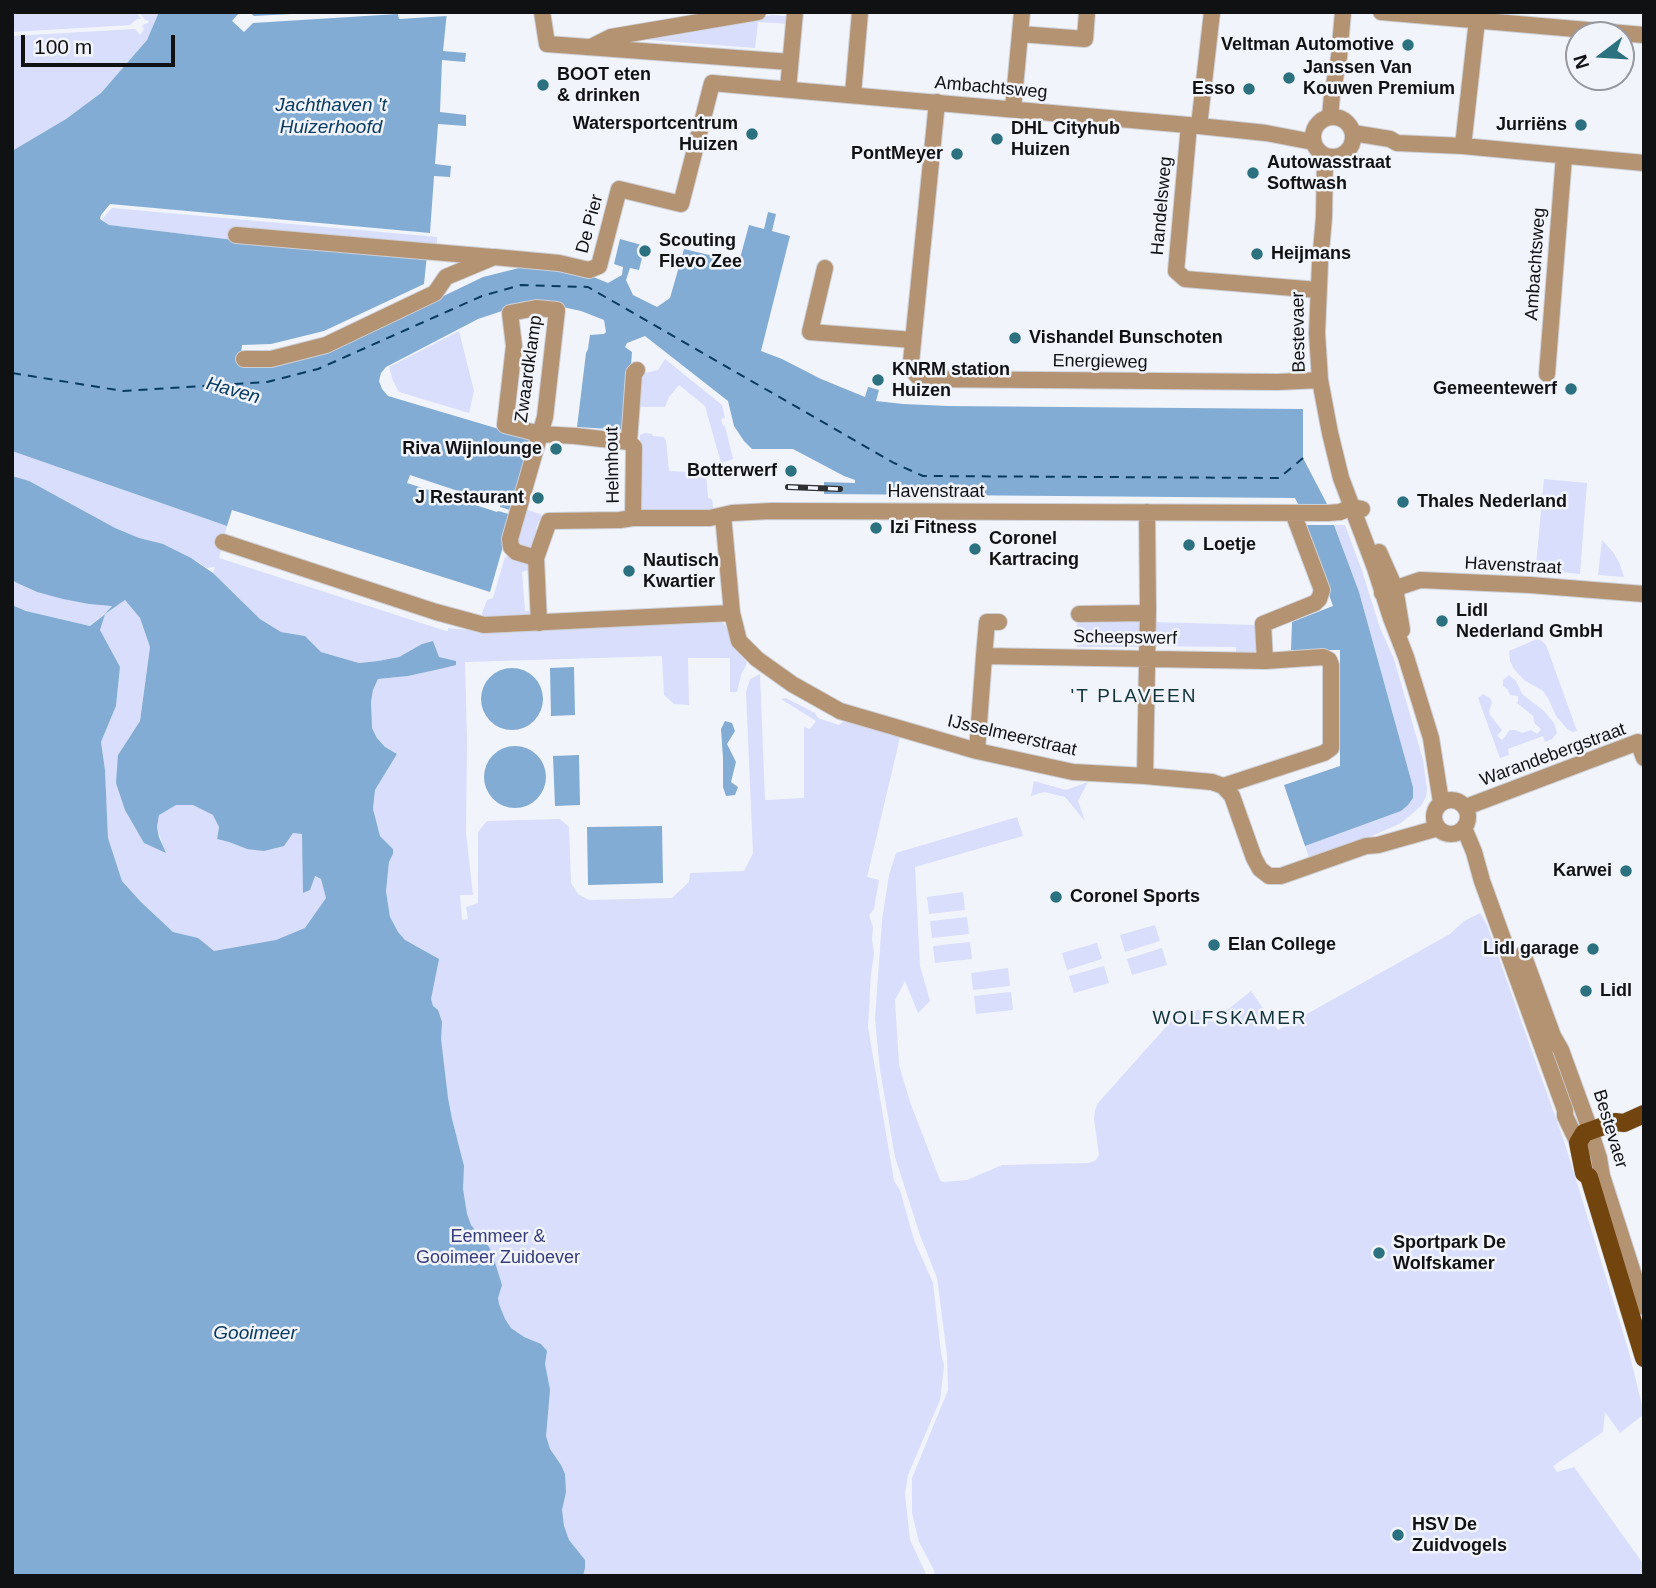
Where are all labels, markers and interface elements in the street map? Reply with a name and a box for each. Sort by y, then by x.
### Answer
scale bar [24,21,178,65]
north arrow [1565,21,1635,91]
place label: Veltman Automotive [1221,34,1394,56]
text: 100 m [34,35,92,58]
marker: Veltman Automotive [1400,37,1416,53]
text: N [1569,52,1593,71]
place label: Janssen Van Kouwen Premium [1303,57,1455,100]
place label: BOOT eten & drinken [557,64,651,106]
marker: Janssen Van Kouwen Premium [1281,70,1297,86]
street label: Ambachtsweg [934,72,1048,104]
marker: BOOT eten & drinken [535,77,551,93]
place label: Esso [1192,78,1235,100]
marker: Esso [1241,81,1257,97]
water label: Jachthaven 't Huizerhoofd [275,95,387,139]
place label: Watersportcentrum Huizen [573,113,738,156]
place label: Jurriëns [1496,114,1567,136]
marker: Jurriëns [1573,117,1589,133]
place label: DHL Cityhub Huizen [1011,118,1120,160]
marker: Watersportcentrum Huizen [744,126,760,142]
marker: DHL Cityhub Huizen [989,131,1005,147]
place label: PontMeyer [851,143,943,165]
marker: PontMeyer [949,146,965,162]
place label: Autowasstraat Softwash [1267,152,1391,194]
street label: Handelsweg [1147,156,1177,256]
marker: Autowasstraat Softwash [1245,165,1261,181]
street label: De Pier [572,192,608,256]
street label: Ambachtsweg [1521,207,1551,321]
place label: Scouting Flevo Zee [659,230,742,272]
marker: Scouting Flevo Zee [637,243,653,259]
place label: Heijmans [1271,243,1351,265]
marker: Heijmans [1249,246,1265,262]
street label: Bestevaer [1287,291,1311,373]
street label: Zwaardklamp [511,314,547,424]
place label: Vishandel Bunschoten [1029,327,1223,349]
marker: Vishandel Bunschoten [1007,330,1023,346]
street label: Energieweg [1052,350,1148,374]
place label: KNRM station Huizen [892,359,1010,402]
water label: Haven [203,372,263,410]
marker: KNRM station Huizen [870,372,886,388]
place label: Gemeentewerf [1433,378,1557,400]
marker: Gemeentewerf [1563,381,1579,397]
street label: Helmhout [602,426,624,504]
place label: Riva Wijnlounge [402,438,542,460]
marker: Riva Wijnlounge [548,441,564,457]
place label: Botterwerf [687,460,777,482]
marker: Botterwerf [783,463,799,479]
street label: Havenstraat [887,481,985,503]
place label: J Restaurant [415,487,524,509]
marker: J Restaurant [530,490,546,506]
place label: Thales Nederland [1417,491,1567,513]
marker: Thales Nederland [1395,494,1411,510]
place label: Izi Fitness [890,517,977,539]
marker: Izi Fitness [868,520,884,536]
place label: Coronel Kartracing [989,528,1079,570]
place label: Loetje [1203,534,1256,556]
marker: Loetje [1181,537,1197,553]
marker: Coronel Kartracing [967,541,983,557]
place label: Nautisch Kwartier [643,550,719,592]
street label: Havenstraat [1464,553,1562,579]
marker: Nautisch Kwartier [621,563,637,579]
place label: Lidl Nederland GmbH [1456,600,1603,642]
marker: Lidl Nederland GmbH [1434,613,1450,629]
street label: Scheepswerf [1073,626,1177,650]
district label: 'T PLAVEEN [1072,686,1196,708]
street label: IJsselmeerstraat [945,711,1079,761]
street label: Warandebergstraat [1477,719,1629,791]
place label: Karwei [1553,860,1612,882]
marker: Karwei [1618,863,1634,879]
place label: Coronel Sports [1070,886,1200,908]
marker: Coronel Sports [1048,889,1064,905]
place label: Elan College [1228,934,1336,956]
marker: Elan College [1206,937,1222,953]
place label: Lidl garage [1483,938,1579,960]
marker: Lidl garage [1585,941,1601,957]
place label: Lidl [1600,980,1632,1002]
marker: Lidl [1578,983,1594,999]
district label: WOLFSKAMER [1154,1008,1306,1030]
street label: Bestevaer [1588,1087,1632,1171]
park label: Eemmeer & Gooimeer Zuidoever [416,1226,580,1268]
place label: Sportpark De Wolfskamer [1393,1232,1506,1274]
marker: Sportpark De Wolfskamer [1371,1245,1387,1261]
water label: Gooimeer [213,1323,297,1345]
place label: HSV De Zuidvogels [1412,1514,1507,1556]
marker: HSV De Zuidvogels [1390,1527,1406,1543]

